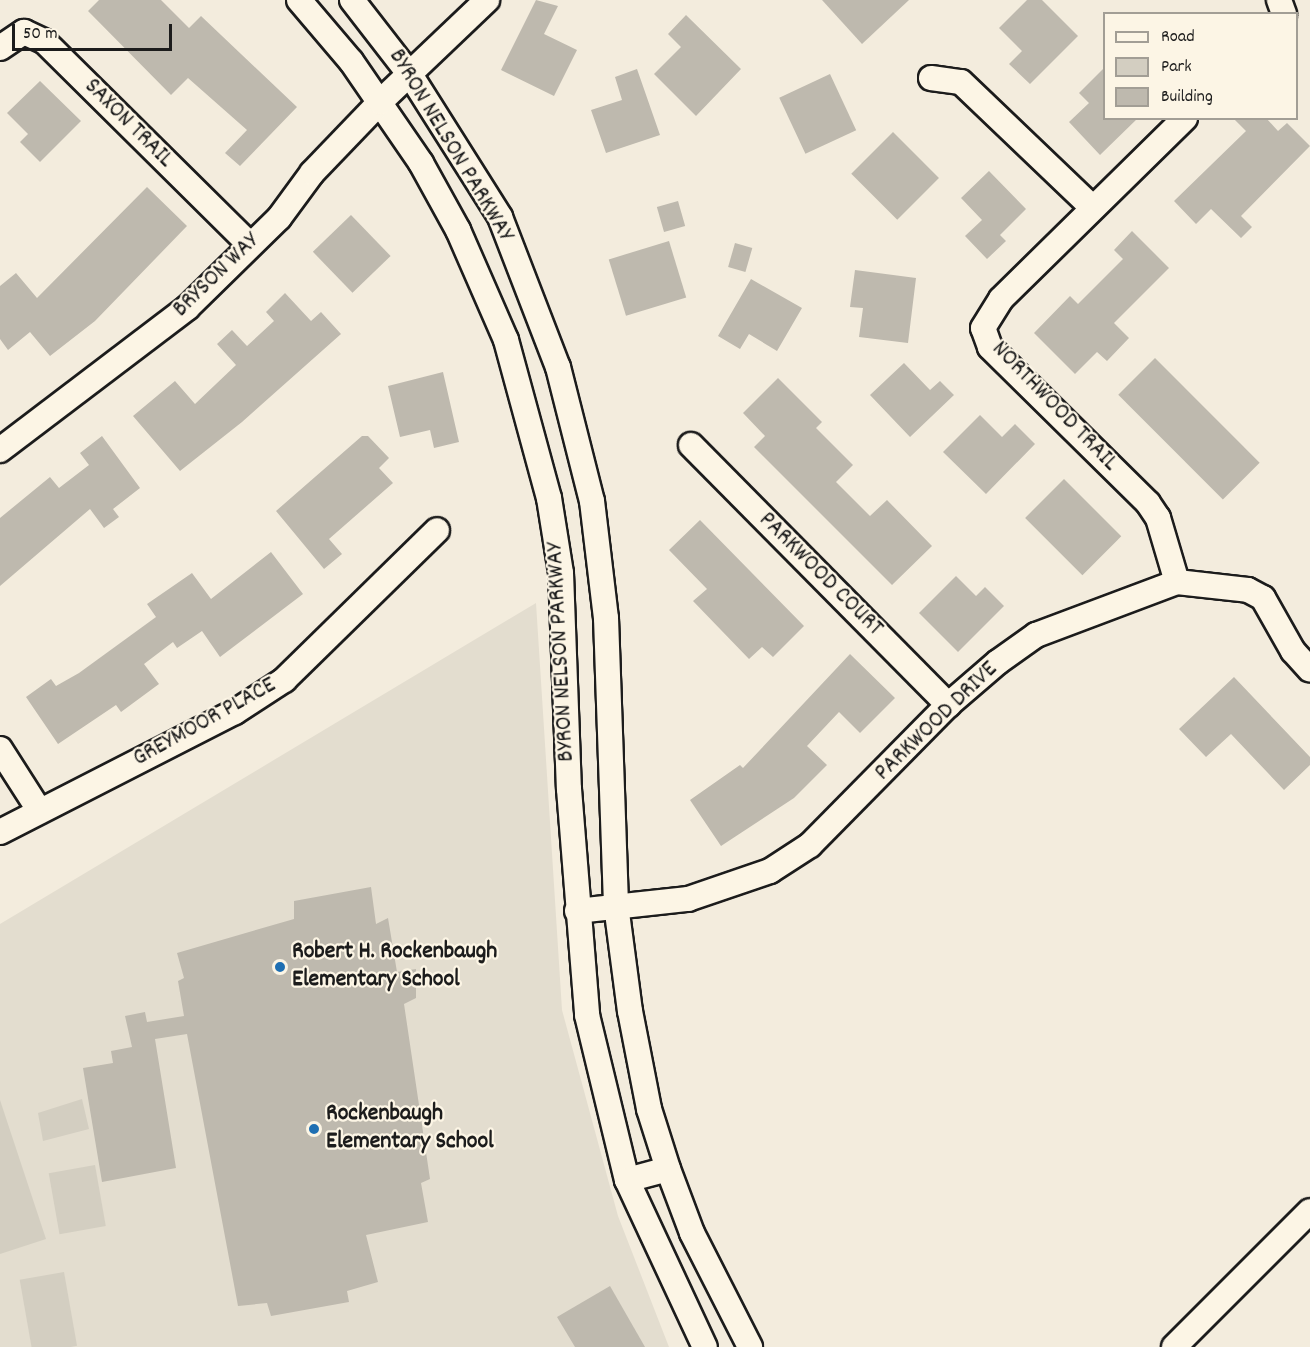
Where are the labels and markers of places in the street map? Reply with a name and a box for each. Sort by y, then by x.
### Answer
place label: Robert H. Rockenbaugh Elementary School [292,939,497,995]
marker: Robert H. Rockenbaugh Elementary School [273,960,287,974]
place label: Rockenbaugh Elementary School [326,1101,494,1157]
marker: Rockenbaugh Elementary School [307,1122,321,1136]

